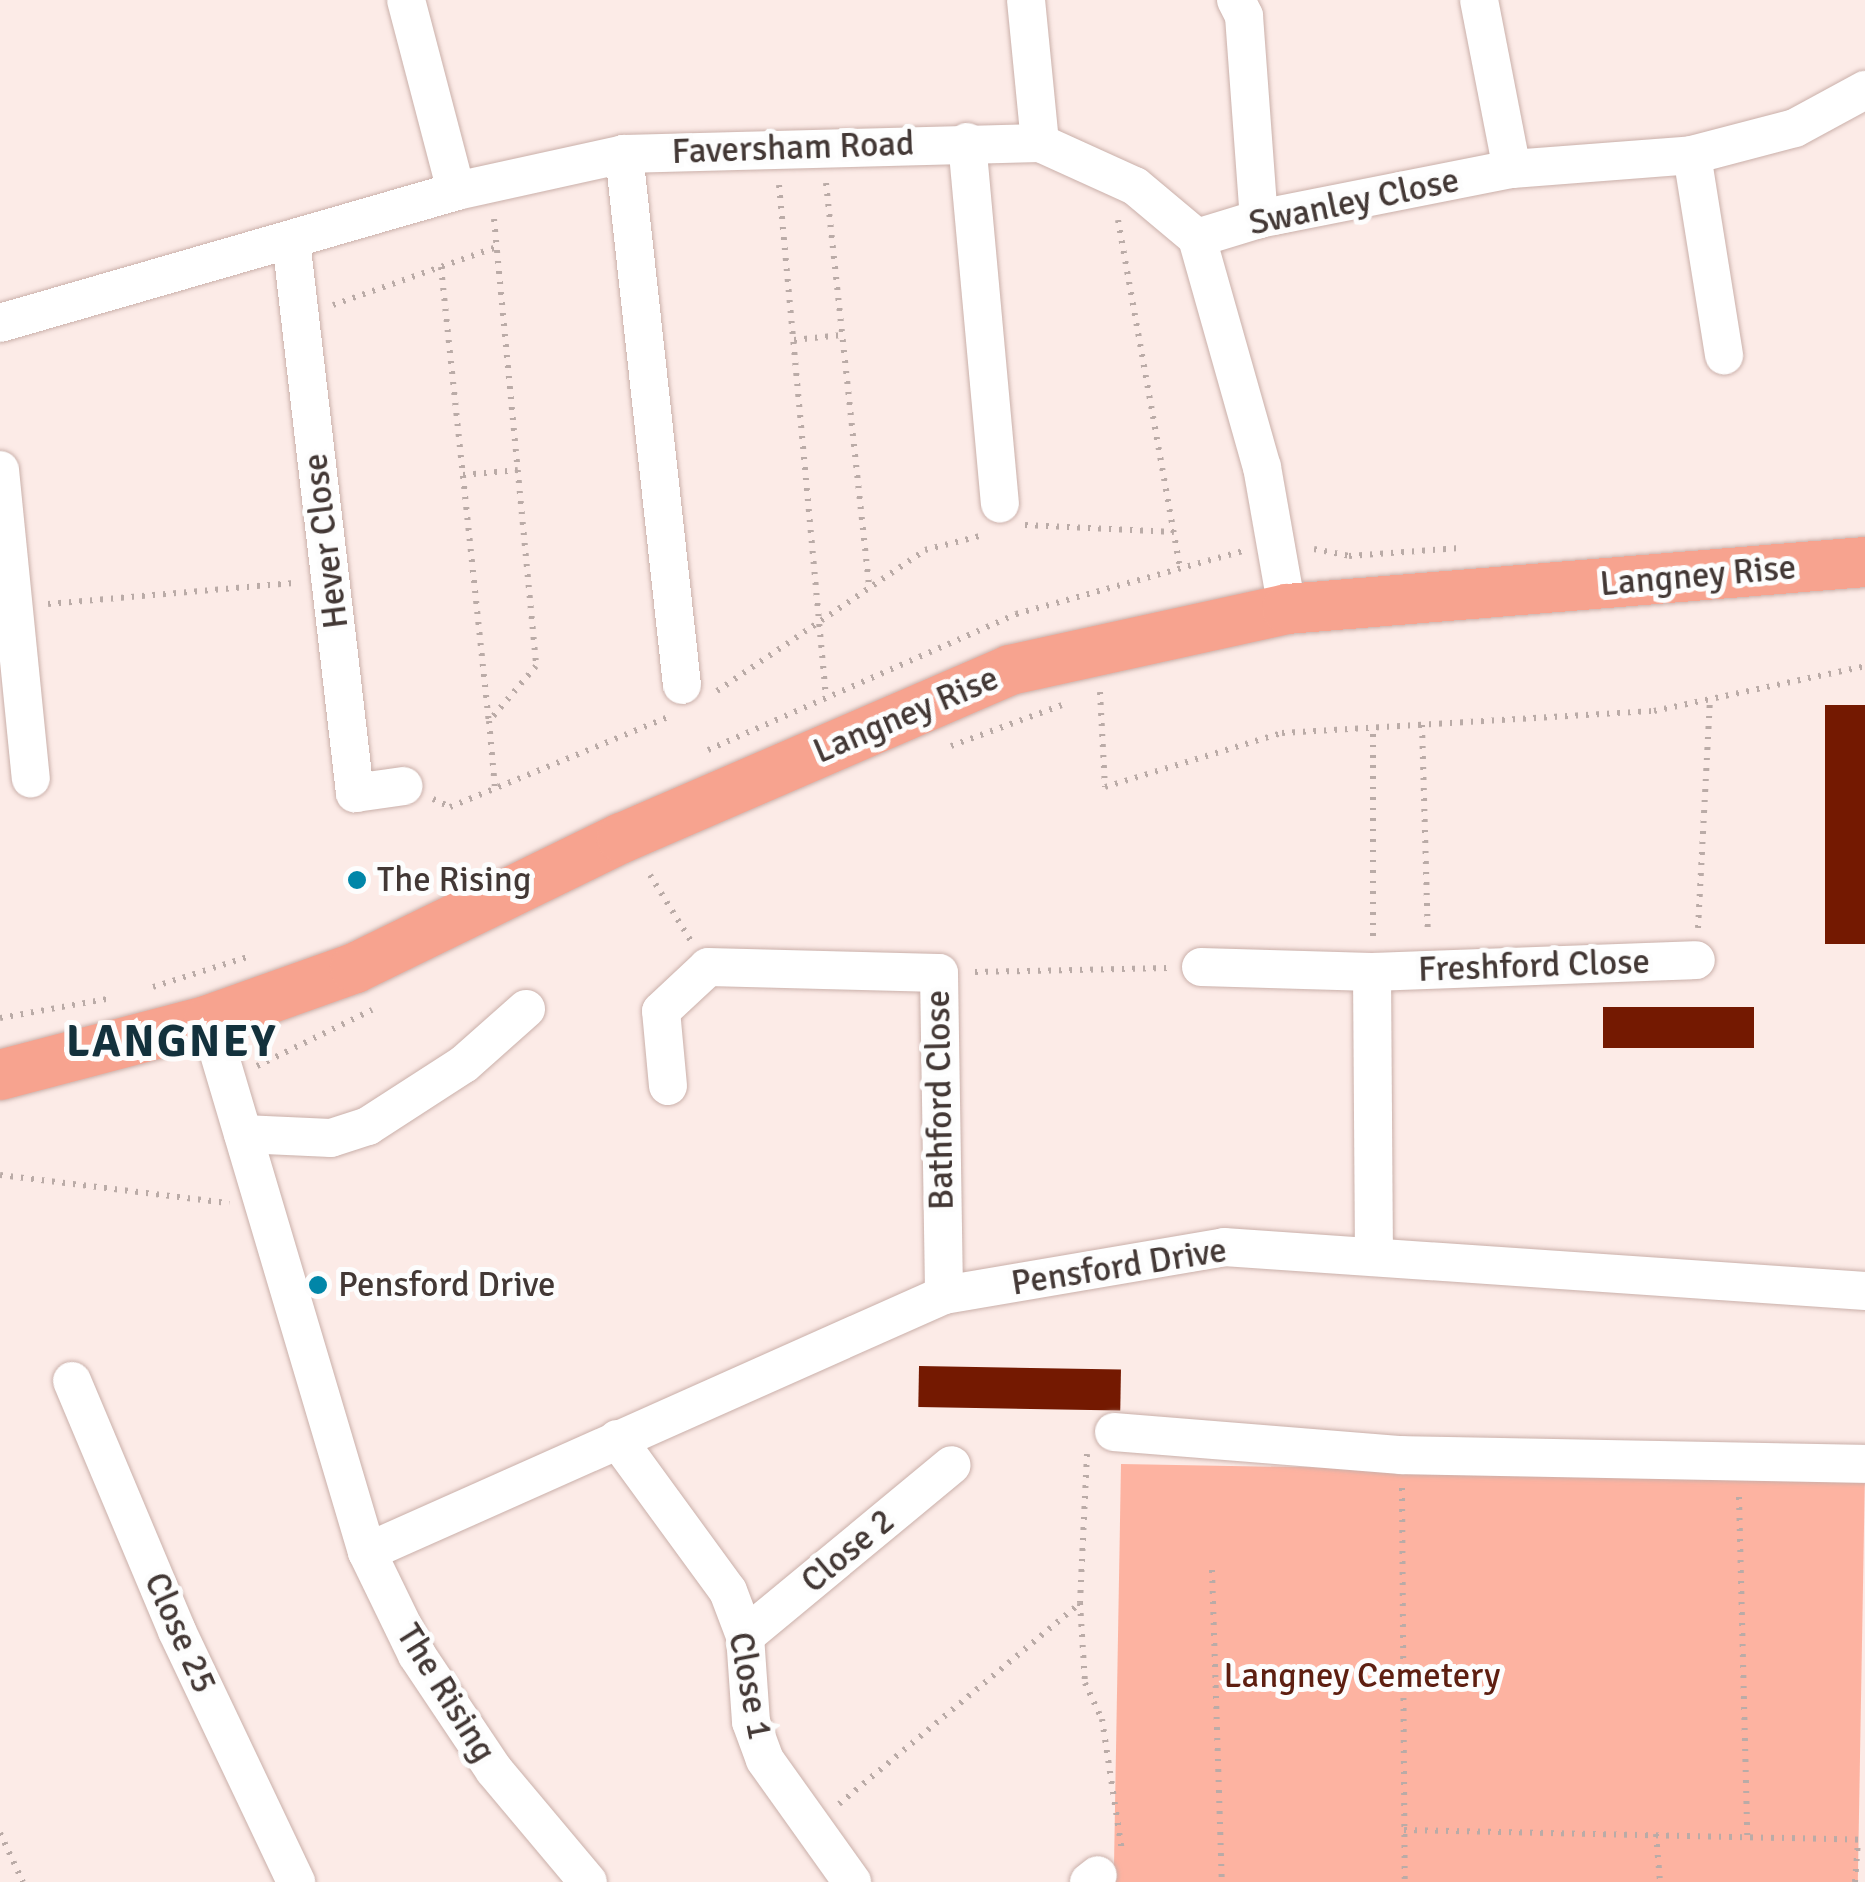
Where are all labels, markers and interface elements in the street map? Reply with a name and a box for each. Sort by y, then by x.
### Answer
street label: Faversham Road [671,123,915,173]
street label: Swanley Close [1245,159,1463,245]
street label: Hever Close [294,451,358,631]
street label: Langney Rise [1598,547,1798,605]
street label: Langney Rise [807,657,1005,773]
place label: The Rising [377,859,531,901]
marker: The Rising [346,869,368,891]
street label: Freshford Close [1417,941,1651,991]
street label: Bathford Close [917,989,963,1211]
district label: LANGNEY [66,1015,278,1069]
street label: Pensford Drive [1008,1229,1230,1305]
place label: Pensford Drive [338,1264,556,1306]
marker: Pensford Drive [307,1274,329,1296]
street label: Close 2 [793,1500,903,1602]
street label: Close 25 [135,1566,225,1700]
street label: The Rising [387,1616,505,1770]
street label: Close 1 [719,1629,781,1743]
park label: Langney Cemetery [1224,1655,1500,1697]

